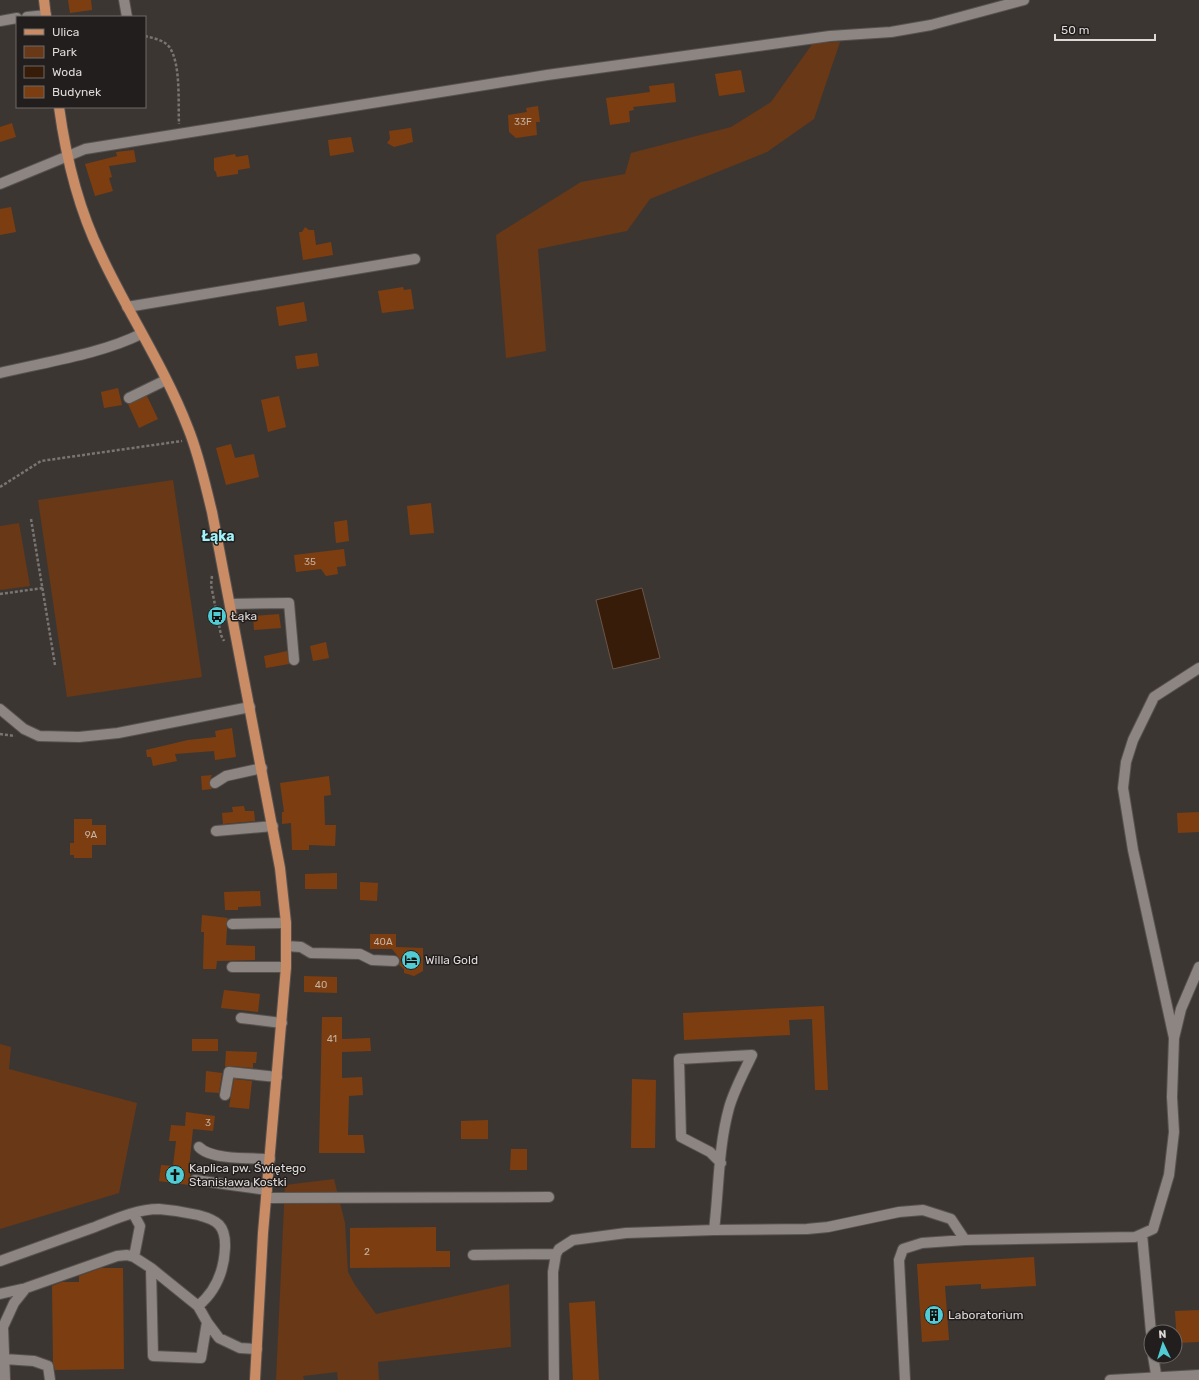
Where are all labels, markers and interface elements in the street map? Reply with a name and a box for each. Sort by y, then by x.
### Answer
legend [16,16,146,108]
scale bar [1055,16,1155,42]
text: 50 m [1061,23,1089,37]
text: Ulica [52,25,79,39]
text: Park [52,45,78,59]
text: Woda [52,65,82,79]
text: Budynek [52,85,102,99]
house number: 33F [514,116,532,128]
district label: Łąka [201,528,235,545]
house number: 35 [304,556,316,568]
bus stop icon: Łąka [206,605,228,627]
place label: Łąka [231,609,257,623]
house number: 9A [85,829,97,841]
house number: 40A [373,936,393,948]
hotel icon: Willa Gold [400,949,422,971]
place label: Willa Gold [425,953,478,967]
house number: 40 [315,979,327,991]
house number: 41 [327,1033,337,1045]
house number: 3 [205,1117,211,1129]
place label: Kaplica pw. Świętego Stanisława Kostki [189,1161,306,1189]
church icon: Kaplica pw. Świętego Stanisława Kostki [164,1164,186,1186]
house number: 2 [364,1246,370,1258]
building icon: Laboratorium [923,1304,945,1326]
place label: Laboratorium [948,1308,1023,1322]
north arrow [1143,1324,1183,1364]
text: N [1158,1328,1167,1341]

